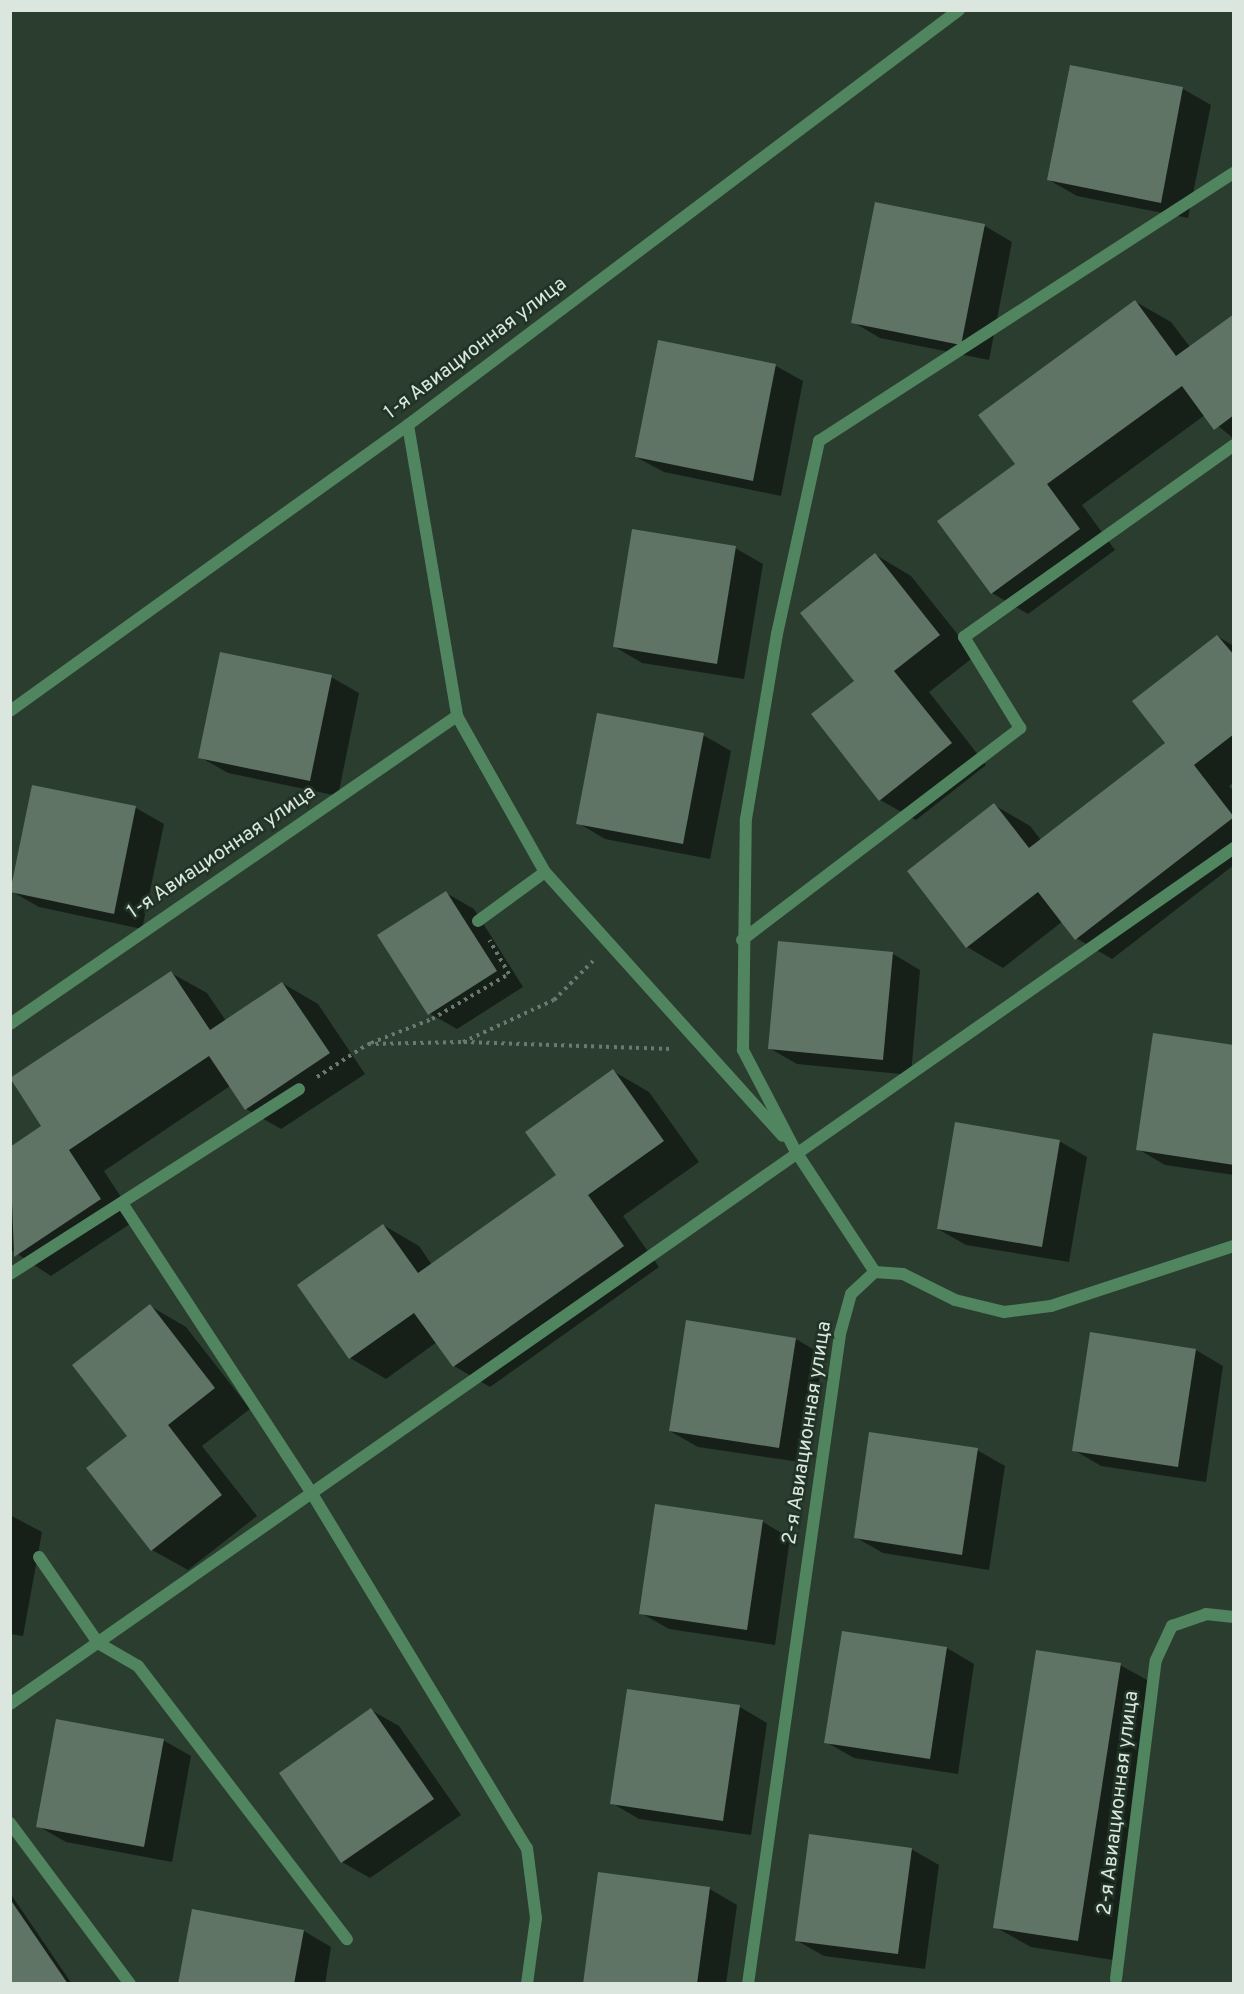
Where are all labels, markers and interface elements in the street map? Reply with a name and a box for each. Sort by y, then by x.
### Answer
street label: 1-я Авиационная улица [380,272,572,426]
street label: 1-я Авиационная улица [123,781,321,925]
street label: 2-я Авиационная улица [778,1319,838,1547]
street label: 2-я Авиационная улица [1093,1689,1145,1917]

